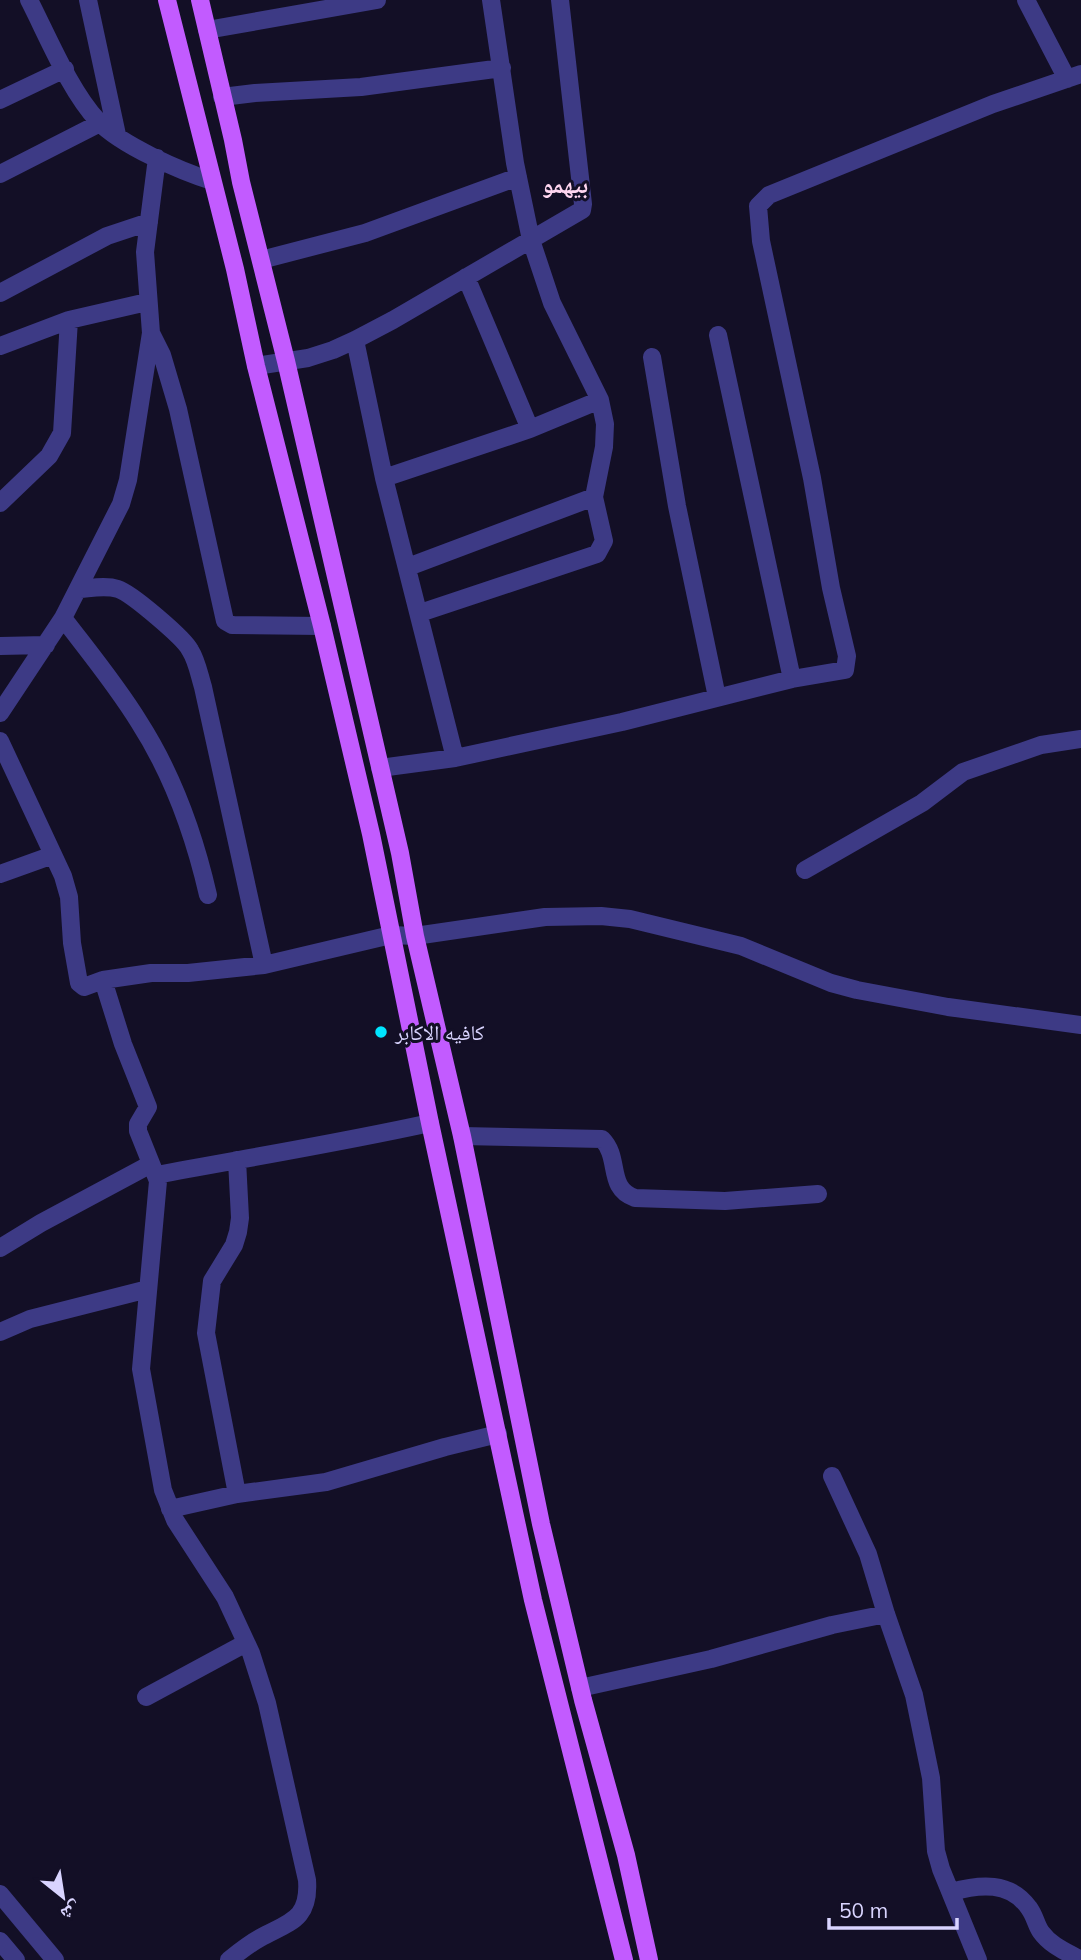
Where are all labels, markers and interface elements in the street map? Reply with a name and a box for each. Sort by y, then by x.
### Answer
district label: بيهمو [542,169,588,199]
place label: كافيه الاكابر [394,1019,485,1045]
marker: كافيه الاكابر [373,1024,389,1040]
north arrow [28,1862,98,1932]
scale bar [829,1886,957,1930]
text: ش [57,1896,86,1927]
text: 50 m [839,1897,888,1923]

